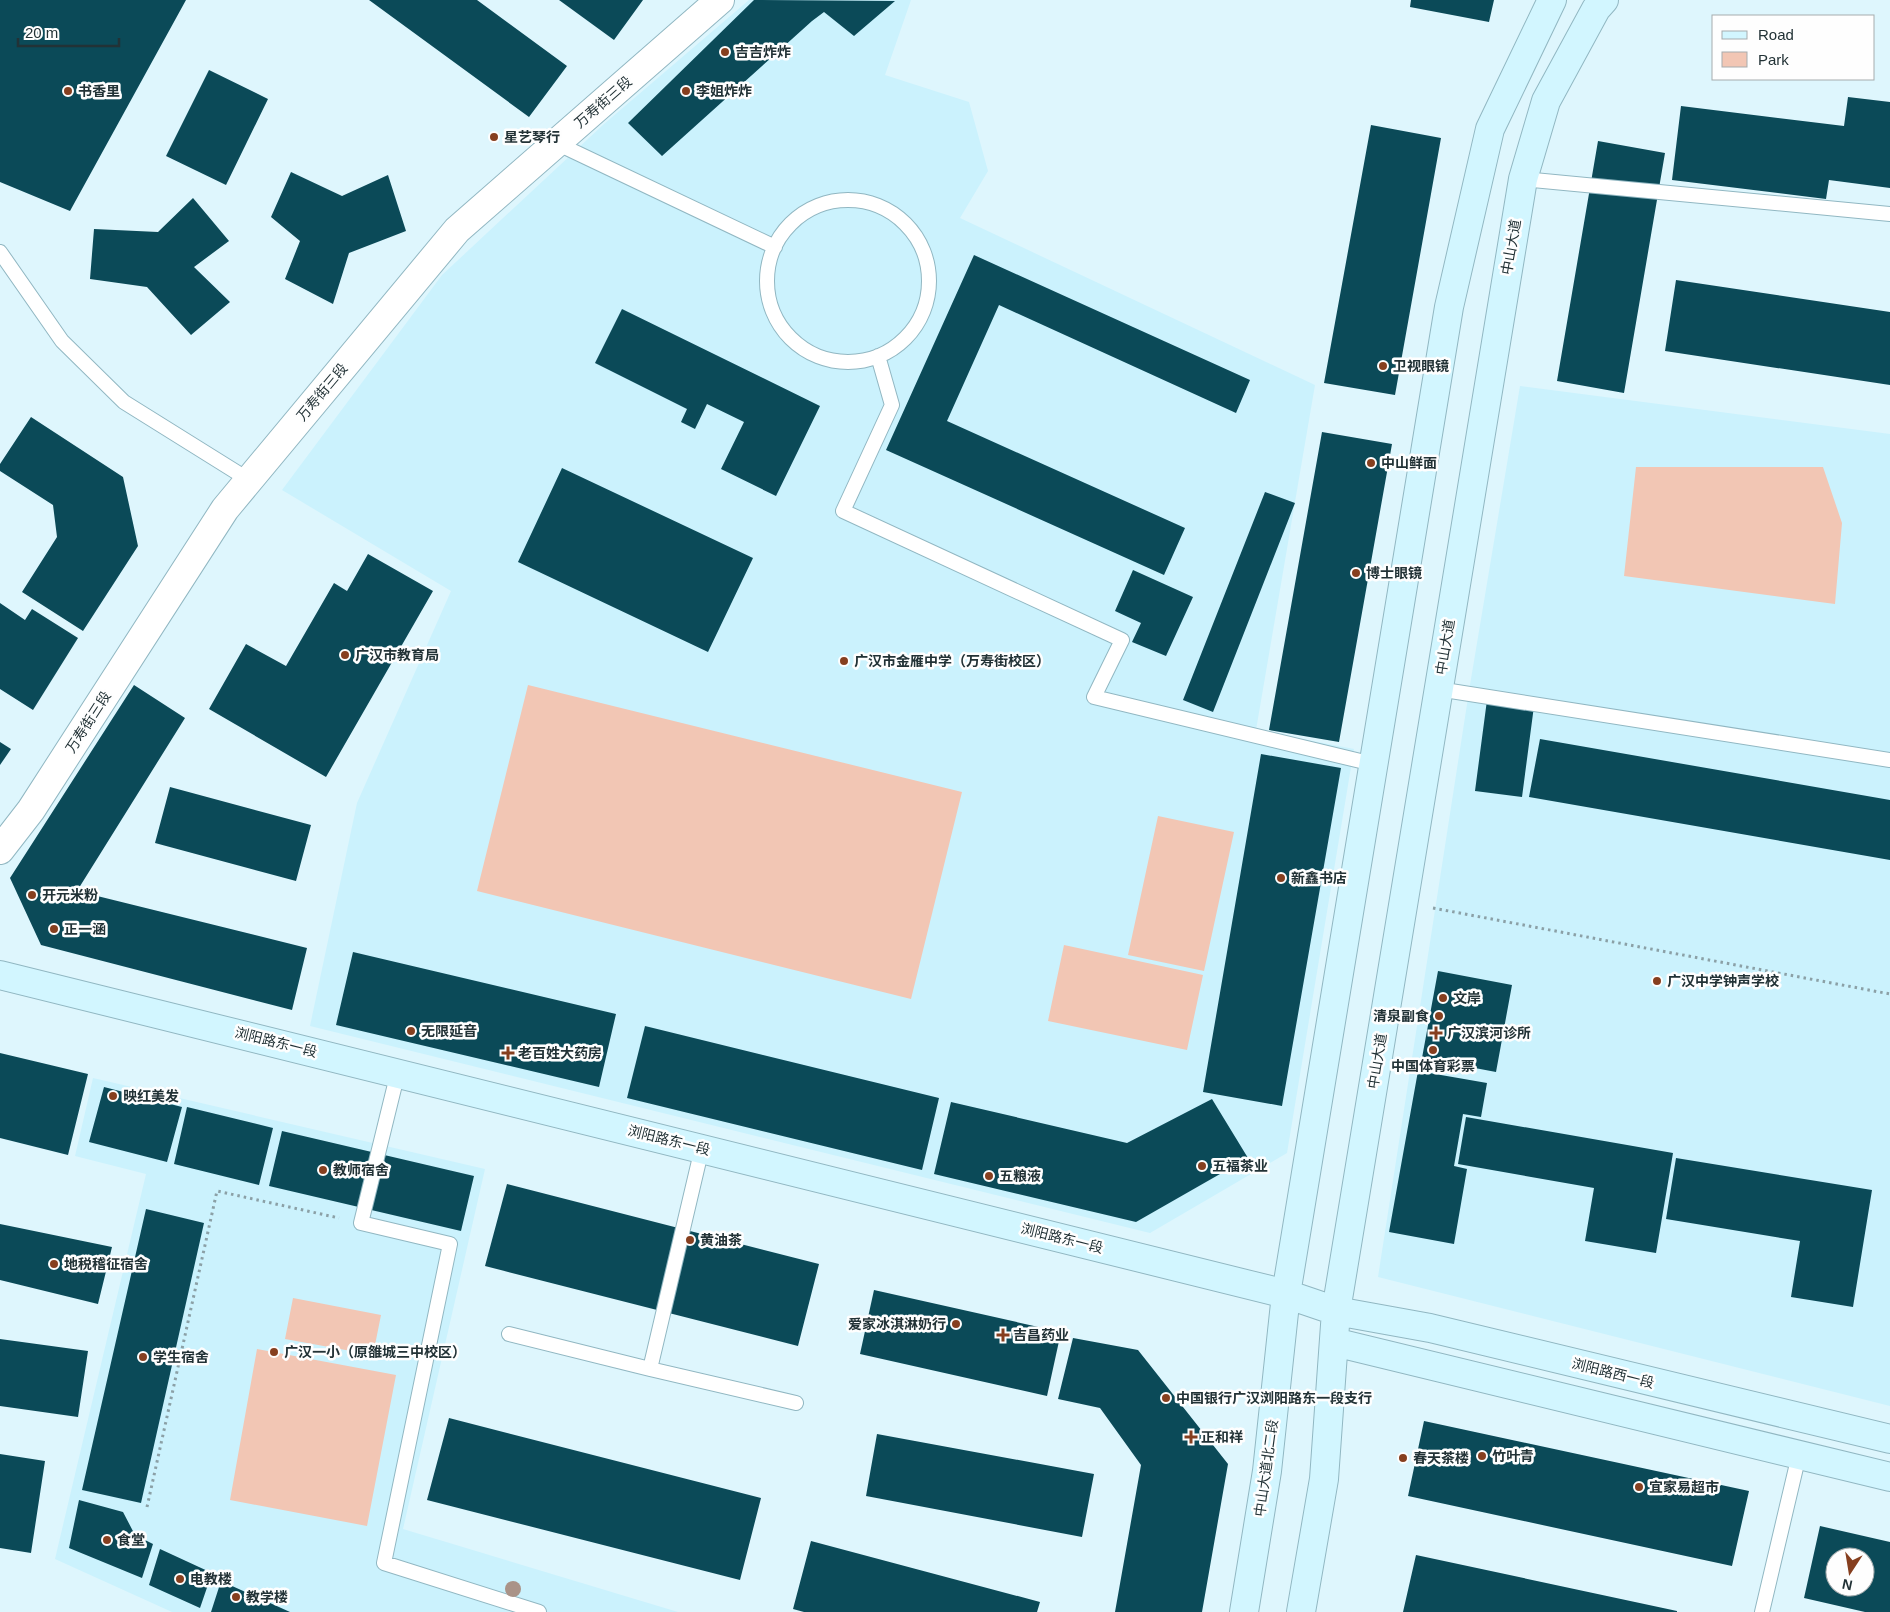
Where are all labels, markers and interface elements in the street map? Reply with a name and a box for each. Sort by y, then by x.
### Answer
scale bar [18,15,119,47]
legend [1712,15,1875,80]
text: 20 m [25,24,58,41]
text: Road [1758,26,1794,43]
place label: 吉吉炸炸 [735,44,791,60]
marker: 吉吉炸炸 [719,46,731,58]
text: Park [1758,51,1789,68]
street label: 万寿街三段 [571,73,635,131]
place label: 书香里 [78,83,120,99]
place label: 李姐炸炸 [696,83,752,99]
marker: 书香里 [62,85,74,97]
marker: 李姐炸炸 [680,85,692,97]
place label: 星艺琴行 [504,129,560,145]
marker: 星艺琴行 [488,131,500,143]
street label: 中山大道 [1498,218,1524,276]
place label: 卫视眼镜 [1393,358,1449,374]
street label: 万寿街三段 [293,360,351,424]
marker: 卫视眼镜 [1377,360,1389,372]
place label: 中山鲜面 [1381,455,1437,471]
marker: 中山鲜面 [1365,457,1377,469]
place label: 博士眼镜 [1366,565,1422,581]
marker: 博士眼镜 [1350,567,1362,579]
street label: 中山大道 [1433,618,1457,676]
place label: 广汉市教育局 [355,647,439,663]
marker: 广汉市教育局 [339,649,351,661]
place label: 广汉市金雁中学（万寿街校区） [854,653,1050,669]
marker: 广汉市金雁中学（万寿街校区） [838,655,850,667]
street label: 万寿街三段 [62,688,114,756]
place label: 新鑫书店 [1291,870,1347,886]
marker: 新鑫书店 [1275,872,1287,884]
place label: 开元米粉 [42,887,98,903]
marker: 开元米粉 [26,889,38,901]
place label: 正一涵 [64,921,106,937]
marker: 正一涵 [48,923,60,935]
place label: 广汉中学钟声学校 [1667,973,1779,989]
marker: 广汉中学钟声学校 [1651,975,1663,987]
place label: 文岸 [1453,990,1481,1006]
marker: 文岸 [1437,992,1449,1004]
place label: 清泉副食 [1373,1008,1429,1024]
marker: 清泉副食 [1433,1010,1445,1022]
place label: 无限延音 [421,1023,477,1039]
street label: 浏阳路东一段 [233,1024,319,1060]
marker: 无限延音 [405,1025,417,1037]
place label: 广汉滨河诊所 [1447,1025,1531,1041]
marker: 广汉滨河诊所 [1429,1026,1443,1040]
street label: 中山大道 [1365,1032,1389,1090]
marker: 中国体育彩票 [1427,1044,1439,1056]
place label: 老百姓大药房 [518,1045,602,1061]
marker: 老百姓大药房 [502,1047,514,1059]
place label: 中国体育彩票 [1391,1058,1475,1074]
place label: 映红美发 [123,1088,179,1104]
marker: 映红美发 [107,1090,119,1102]
street label: 浏阳路东一段 [626,1122,712,1158]
place label: 五福茶业 [1212,1158,1268,1174]
marker: 五福茶业 [1196,1160,1208,1172]
place label: 教师宿舍 [333,1162,389,1178]
marker: 教师宿舍 [317,1164,329,1176]
place label: 五粮液 [999,1168,1041,1184]
marker: 五粮液 [983,1170,995,1182]
street label: 浏阳路东一段 [1019,1220,1105,1256]
place label: 黄油茶 [700,1232,742,1248]
marker: 黄油茶 [684,1234,696,1246]
place label: 地税稽征宿舍 [64,1256,148,1272]
marker: 地税稽征宿舍 [48,1258,60,1270]
place label: 爱家冰淇淋奶行 [848,1316,946,1332]
marker: 爱家冰淇淋奶行 [950,1318,962,1330]
place label: 吉昌药业 [1013,1327,1069,1343]
marker: 吉昌药业 [997,1329,1009,1341]
place label: 广汉一小（原雒城三中校区） [284,1344,466,1360]
marker: 广汉一小（原雒城三中校区） [268,1346,280,1358]
place label: 学生宿舍 [153,1349,209,1365]
marker: 学生宿舍 [137,1351,149,1363]
street label: 浏阳路西一段 [1570,1355,1656,1391]
place label: 中国银行广汉浏阳路东一段支行 [1176,1390,1372,1406]
marker: 中国银行广汉浏阳路东一段支行 [1160,1392,1172,1404]
street label: 中山大道北二段 [1251,1418,1281,1518]
place label: 正和祥 [1201,1429,1243,1445]
marker: 正和祥 [1185,1431,1197,1443]
place label: 竹叶青 [1492,1448,1534,1464]
place label: 春天茶楼 [1413,1450,1469,1466]
marker: 竹叶青 [1476,1450,1488,1462]
marker: 春天茶楼 [1397,1452,1409,1464]
place label: 宜家易超市 [1649,1479,1719,1495]
marker: 宜家易超市 [1633,1481,1645,1493]
place label: 食堂 [117,1532,145,1548]
marker: 食堂 [101,1534,113,1546]
north arrow [1825,1547,1875,1597]
place label: 电教楼 [190,1571,232,1587]
marker: 电教楼 [174,1573,186,1585]
text: N [1841,1576,1854,1594]
place label: 教学楼 [246,1589,288,1605]
marker: 教学楼 [230,1591,242,1603]

